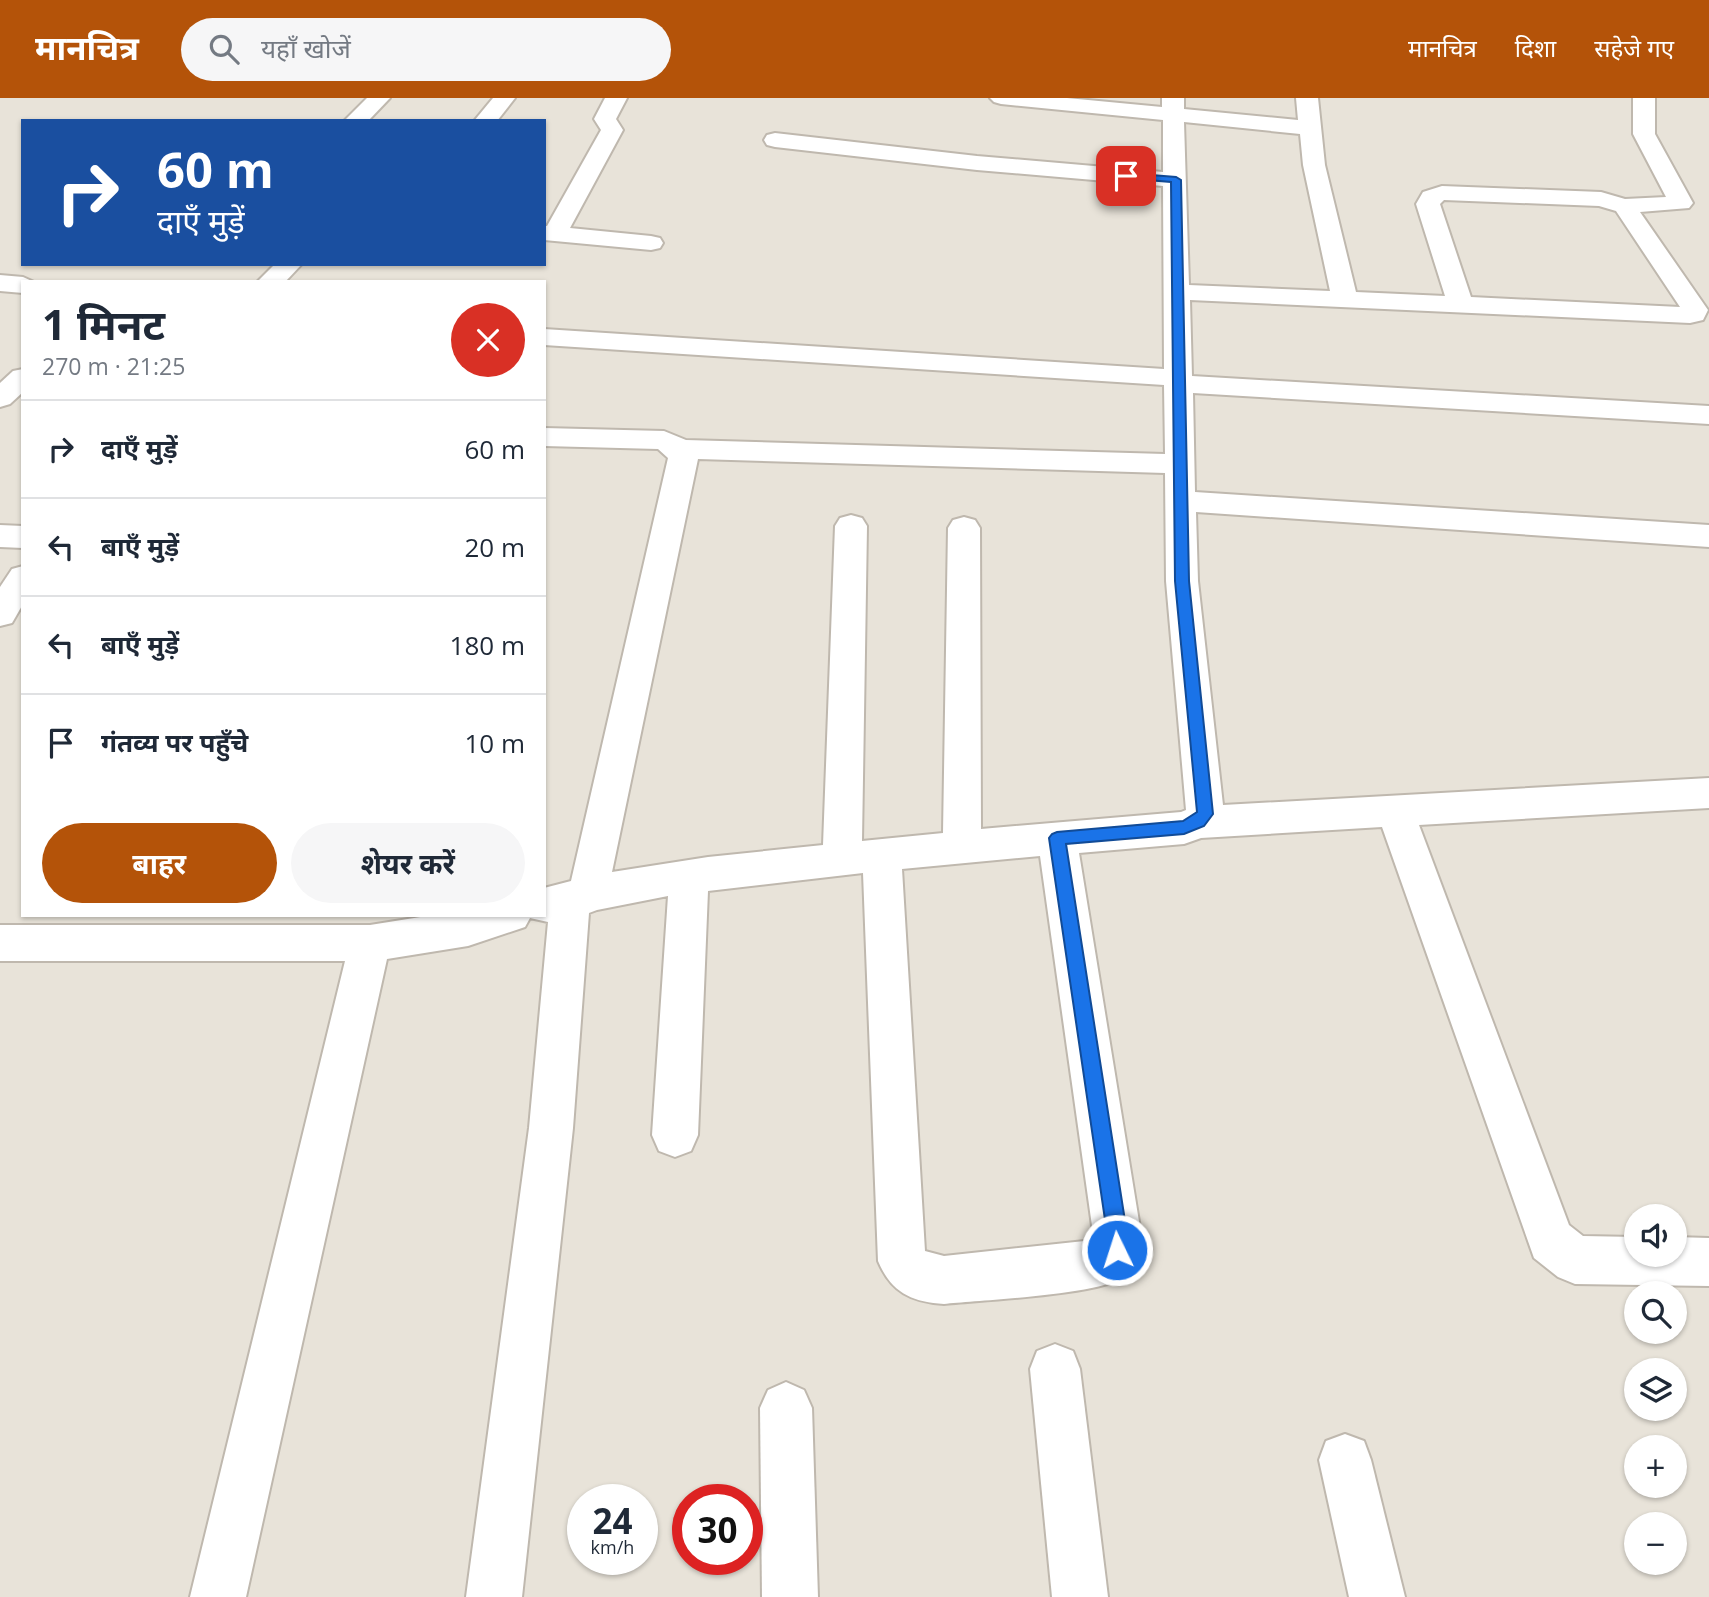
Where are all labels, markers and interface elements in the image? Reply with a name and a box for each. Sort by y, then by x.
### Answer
search box [181,18,671,81]
text: मानचित्र [35,25,139,70]
icon: search [205,30,243,68]
text: यहाँ खोजें [261,30,351,66]
text: मानचित्र [1408,31,1477,64]
text: दिशा [1515,31,1556,64]
text: सहेजे गए [1594,31,1674,64]
text: 60 m [157,136,274,202]
pin [1096,146,1156,206]
icon: right [42,147,133,238]
icon: arrive [1107,157,1145,195]
text: दाएँ मुड़ें [157,199,245,242]
text: 1 मिनट [42,295,165,352]
button: close [451,303,525,377]
text: 270 m · 21:25 [42,350,185,382]
icon: right [42,430,80,468]
text: दाएँ मुड़ें [101,430,178,466]
text: 60 m [464,431,525,467]
icon: left [42,528,80,566]
text: बाएँ मुड़ें [101,528,179,564]
text: 20 m [464,529,525,565]
icon: left [42,626,80,664]
text: बाएँ मुड़ें [101,626,179,662]
text: 180 m [450,627,525,663]
icon: arrive [42,724,80,762]
text: गंतव्य पर पहुँचे [101,724,248,760]
text: 10 m [464,725,525,761]
button: बाहर [42,823,277,903]
button: शेयर करें [291,823,525,903]
map controls [1624,1204,1687,1575]
button: sound [1624,1204,1687,1267]
position arrow [1080,1213,1154,1287]
button: search [1624,1281,1687,1344]
button: layers [1624,1358,1687,1421]
button: + [1624,1435,1687,1498]
speed limit sign: 30 [672,1484,763,1575]
text: 24 [592,1497,633,1544]
button: − [1624,1512,1687,1575]
text: km/h [591,1535,634,1559]

